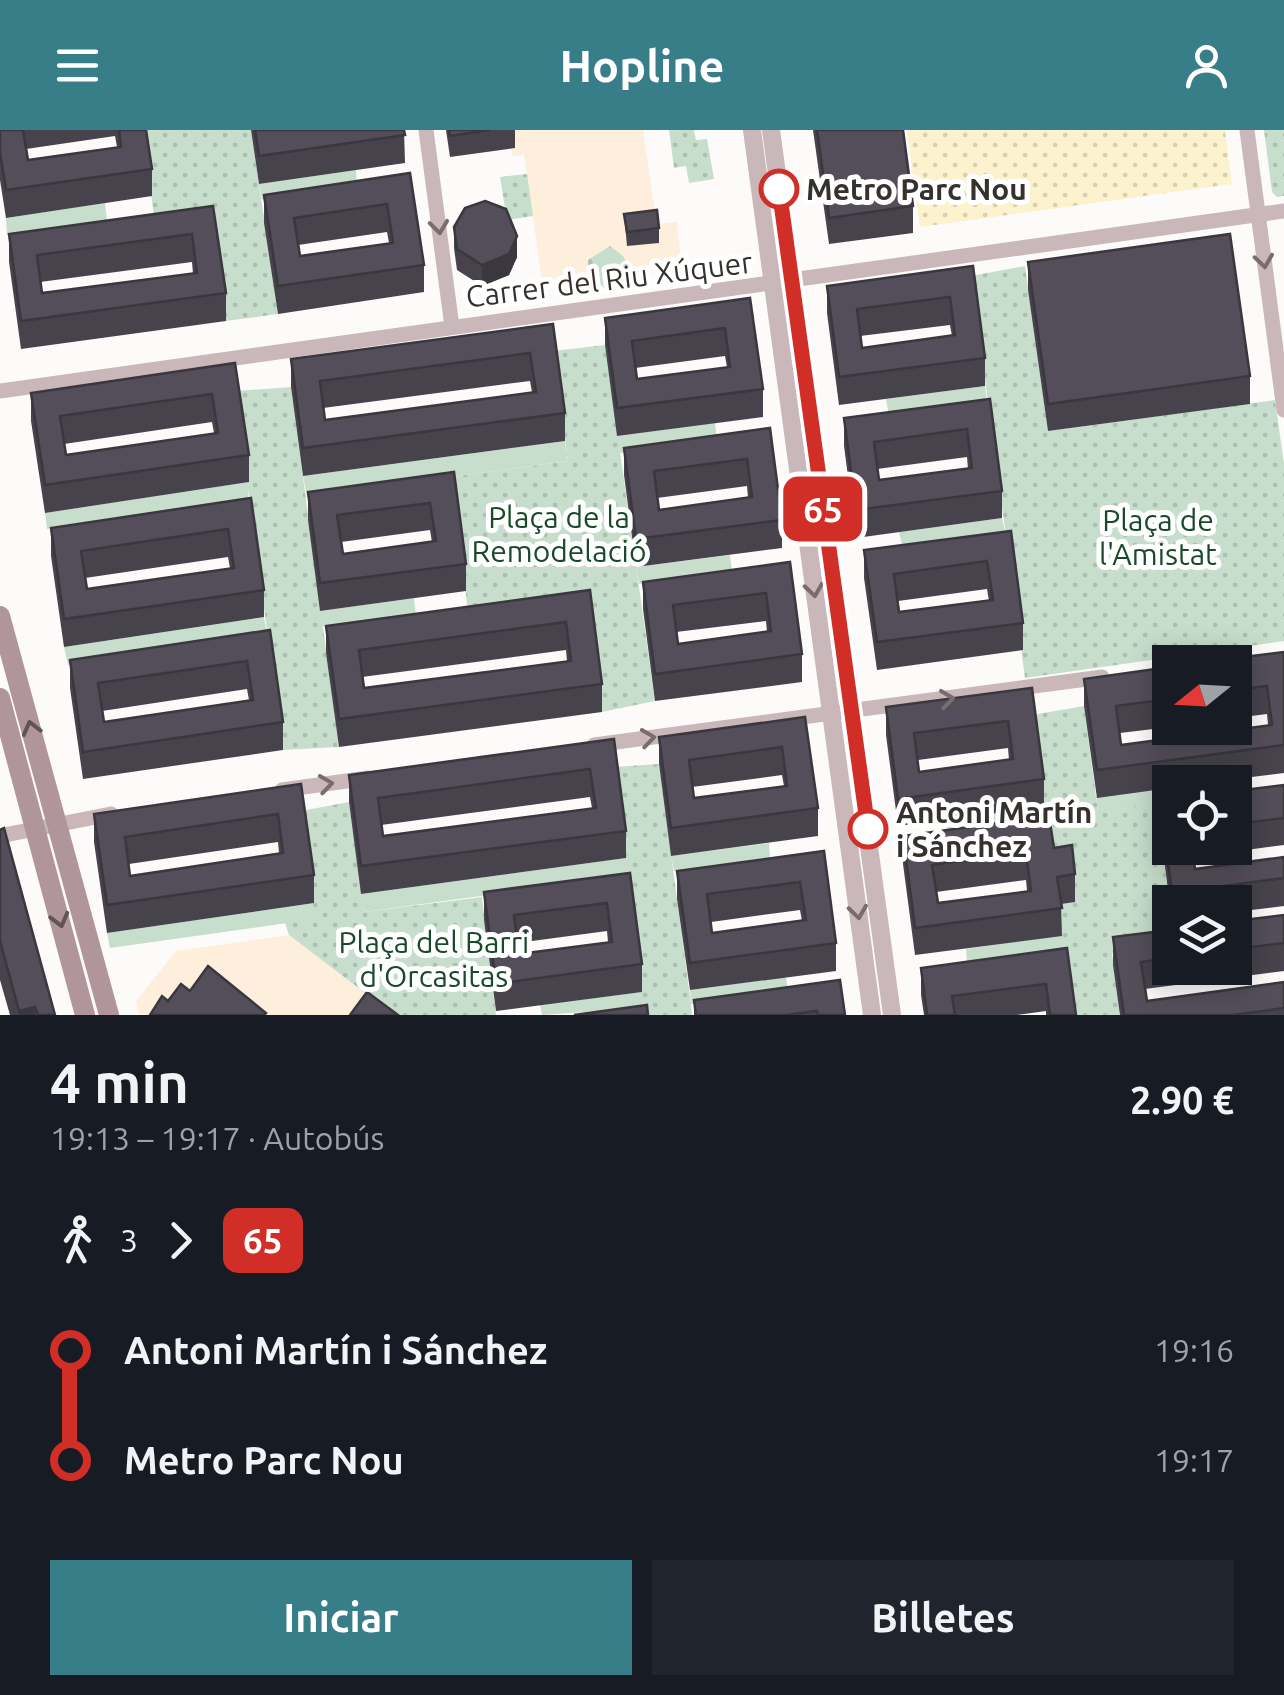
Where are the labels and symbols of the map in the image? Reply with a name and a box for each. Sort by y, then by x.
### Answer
marker: Metro Parc Nou [760,170,798,208]
place label: Metro Parc Nou [806,172,1027,206]
one-way arrow [428,219,449,235]
street label: Carrer del Riu Xúquer [464,244,755,313]
one-way arrow [1252,253,1273,270]
line badge: 65 [778,476,868,542]
park label: Plaça de la Remodelació [472,500,646,568]
park label: Plaça de l'Amistat [1099,503,1217,571]
one-way arrow [803,582,824,598]
north arrow [1152,645,1252,745]
one-way arrow [938,689,955,710]
one-way arrow [22,720,43,737]
one-way arrow [640,728,657,749]
one-way arrow [318,774,335,795]
place label: Antoni Martín i Sánchez [896,795,1092,863]
marker: Antoni Martín i Sánchez [849,810,887,848]
one-way arrow [846,904,867,920]
one-way arrow [48,911,69,929]
park label: Plaça del Barri d'Orcasitas [339,925,529,993]

